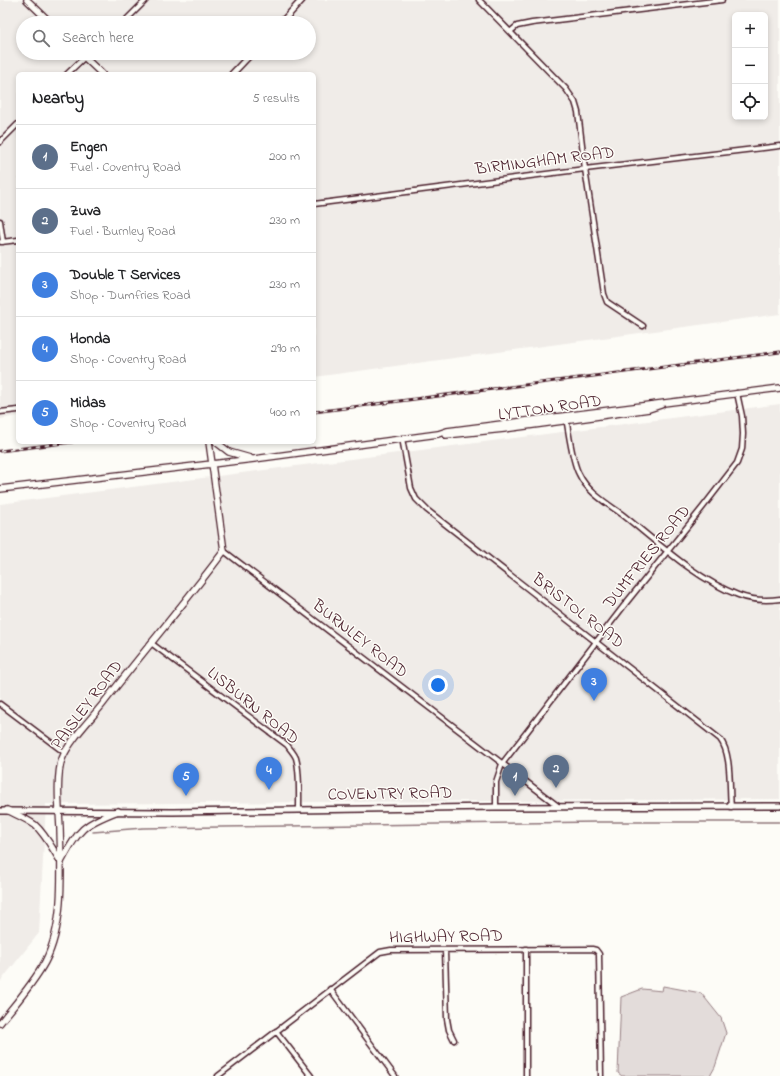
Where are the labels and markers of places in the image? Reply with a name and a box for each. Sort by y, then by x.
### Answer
pin: 3 [581,668,607,701]
pin: 2 [543,755,569,788]
pin: 4 [256,757,282,790]
pin: 5 [173,763,199,796]
pin: 1 [502,763,528,796]

